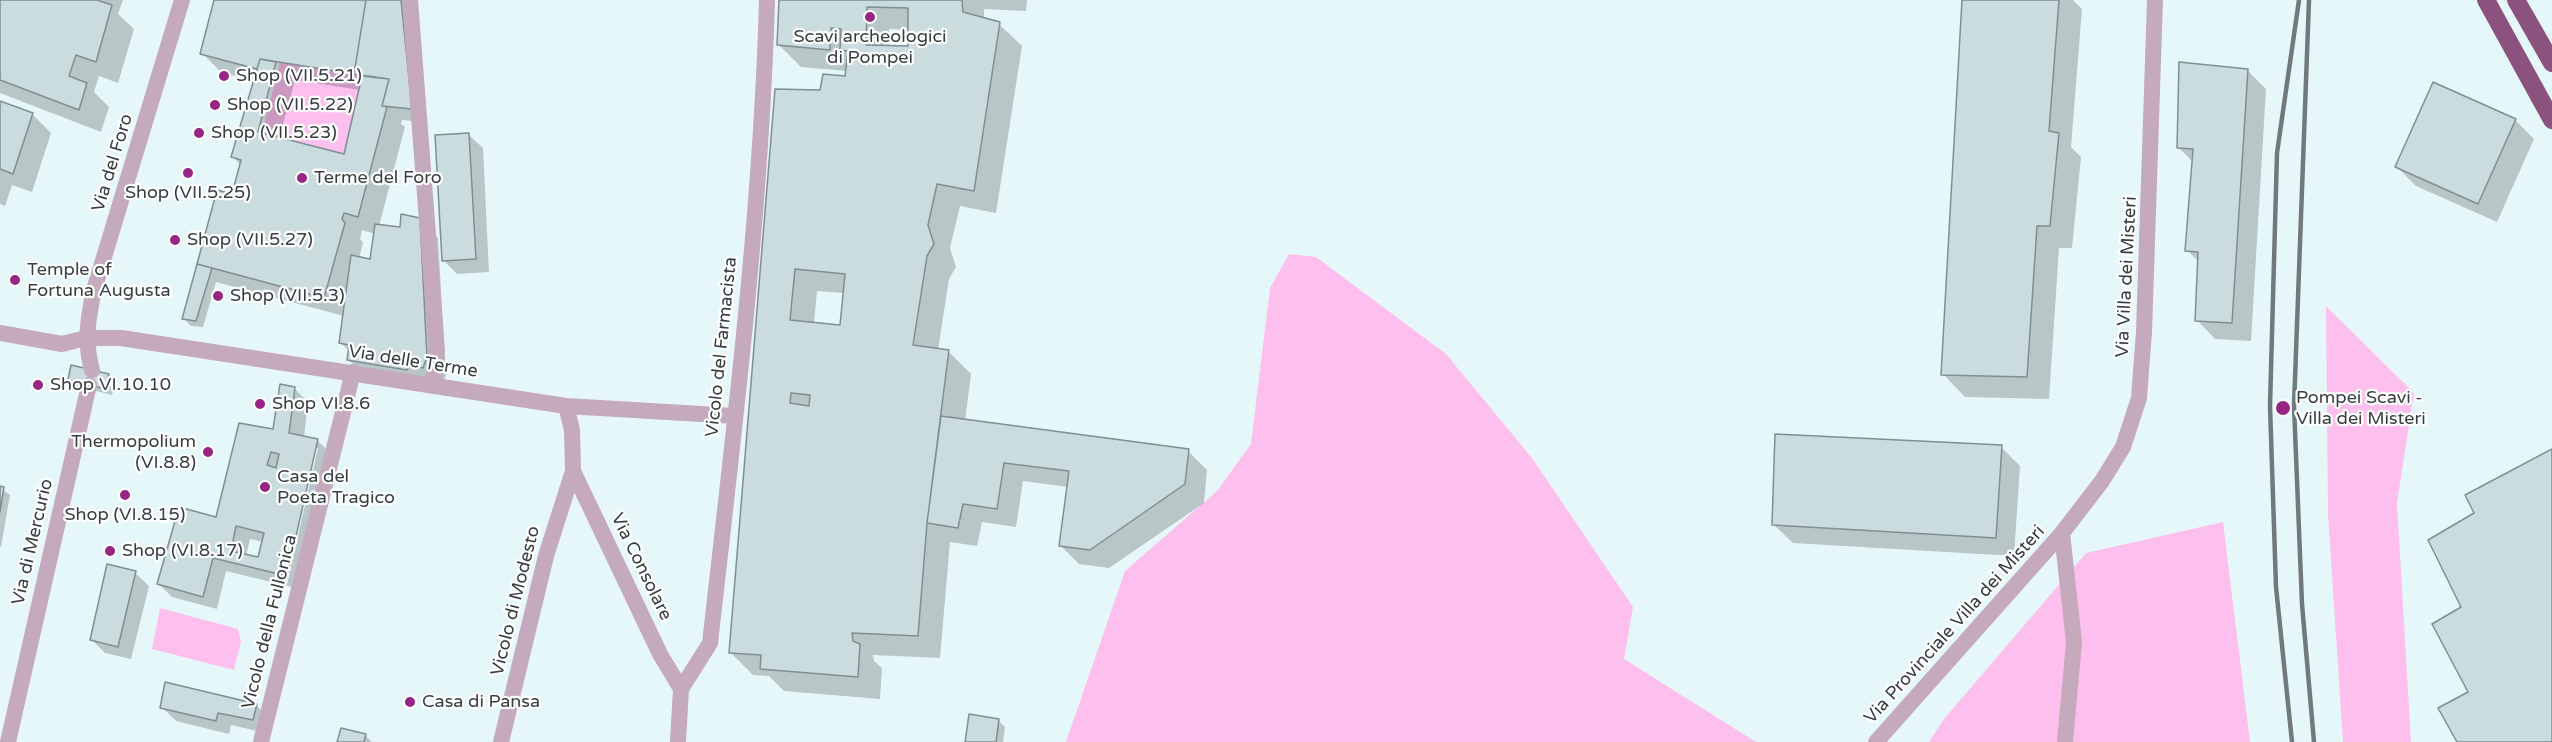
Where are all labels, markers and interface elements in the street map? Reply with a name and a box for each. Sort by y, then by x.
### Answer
marker: Scavi archeologici di Pompei [863,10,877,24]
place label: Scavi archeologici di Pompei [793,26,947,68]
place label: Shop (VII.5.21) [236,65,362,87]
marker: Shop (VII.5.21) [217,69,231,83]
place label: Shop (VII.5.22) [227,94,353,116]
marker: Shop (VII.5.22) [208,98,222,112]
street label: Via del Foro [88,112,138,214]
place label: Shop (VII.5.23) [211,122,337,144]
marker: Shop (VII.5.23) [192,126,206,140]
marker: Shop (VII.5.25) [181,166,195,180]
place label: Terme del Foro [314,167,442,189]
marker: Terme del Foro [295,171,309,185]
place label: Shop (VII.5.25) [125,182,251,204]
street label: Via Villa dei Misteri [2112,196,2142,358]
place label: Shop (VII.5.27) [187,229,313,251]
marker: Shop (VII.5.27) [168,233,182,247]
street label: Vicolo del Farmacista [702,256,742,438]
place label: Temple of Fortuna Augusta [27,259,171,302]
marker: Temple of Fortuna Augusta [8,273,22,287]
place label: Shop (VII.5.3) [230,285,345,307]
marker: Shop (VII.5.3) [211,289,225,303]
street label: Via delle Terme [347,341,479,383]
place label: Shop VI.10.10 [50,374,171,396]
marker: Shop VI.10.10 [31,378,45,392]
place label: Pompei Scavi - Villa dei Misteri [2296,387,2426,430]
place label: Shop VI.8.6 [272,393,370,415]
marker: Shop VI.8.6 [253,397,267,411]
marker: Pompei Scavi - Villa dei Misteri [2274,399,2292,417]
place label: Thermopolium (VI.8.8) [71,431,196,474]
marker: Thermopolium (VI.8.8) [201,445,215,459]
place label: Casa del Poeta Tragico [277,466,395,508]
street label: Via di Mercurio [8,477,58,607]
marker: Casa del Poeta Tragico [258,480,272,494]
marker: Shop (VI.8.15) [118,488,132,502]
place label: Shop (VI.8.15) [65,504,185,526]
street label: Via Consolare [606,510,676,624]
street label: Via Provinciale Villa dei Misteri [1860,521,2050,729]
street label: Vicolo di Modesto [487,524,545,678]
street label: Vicolo della Fullonica [238,533,302,711]
place label: Shop (VI.8.17) [122,540,243,562]
marker: Shop (VI.8.17) [103,544,117,558]
place label: Casa di Pansa [422,691,540,713]
marker: Casa di Pansa [403,695,417,709]

